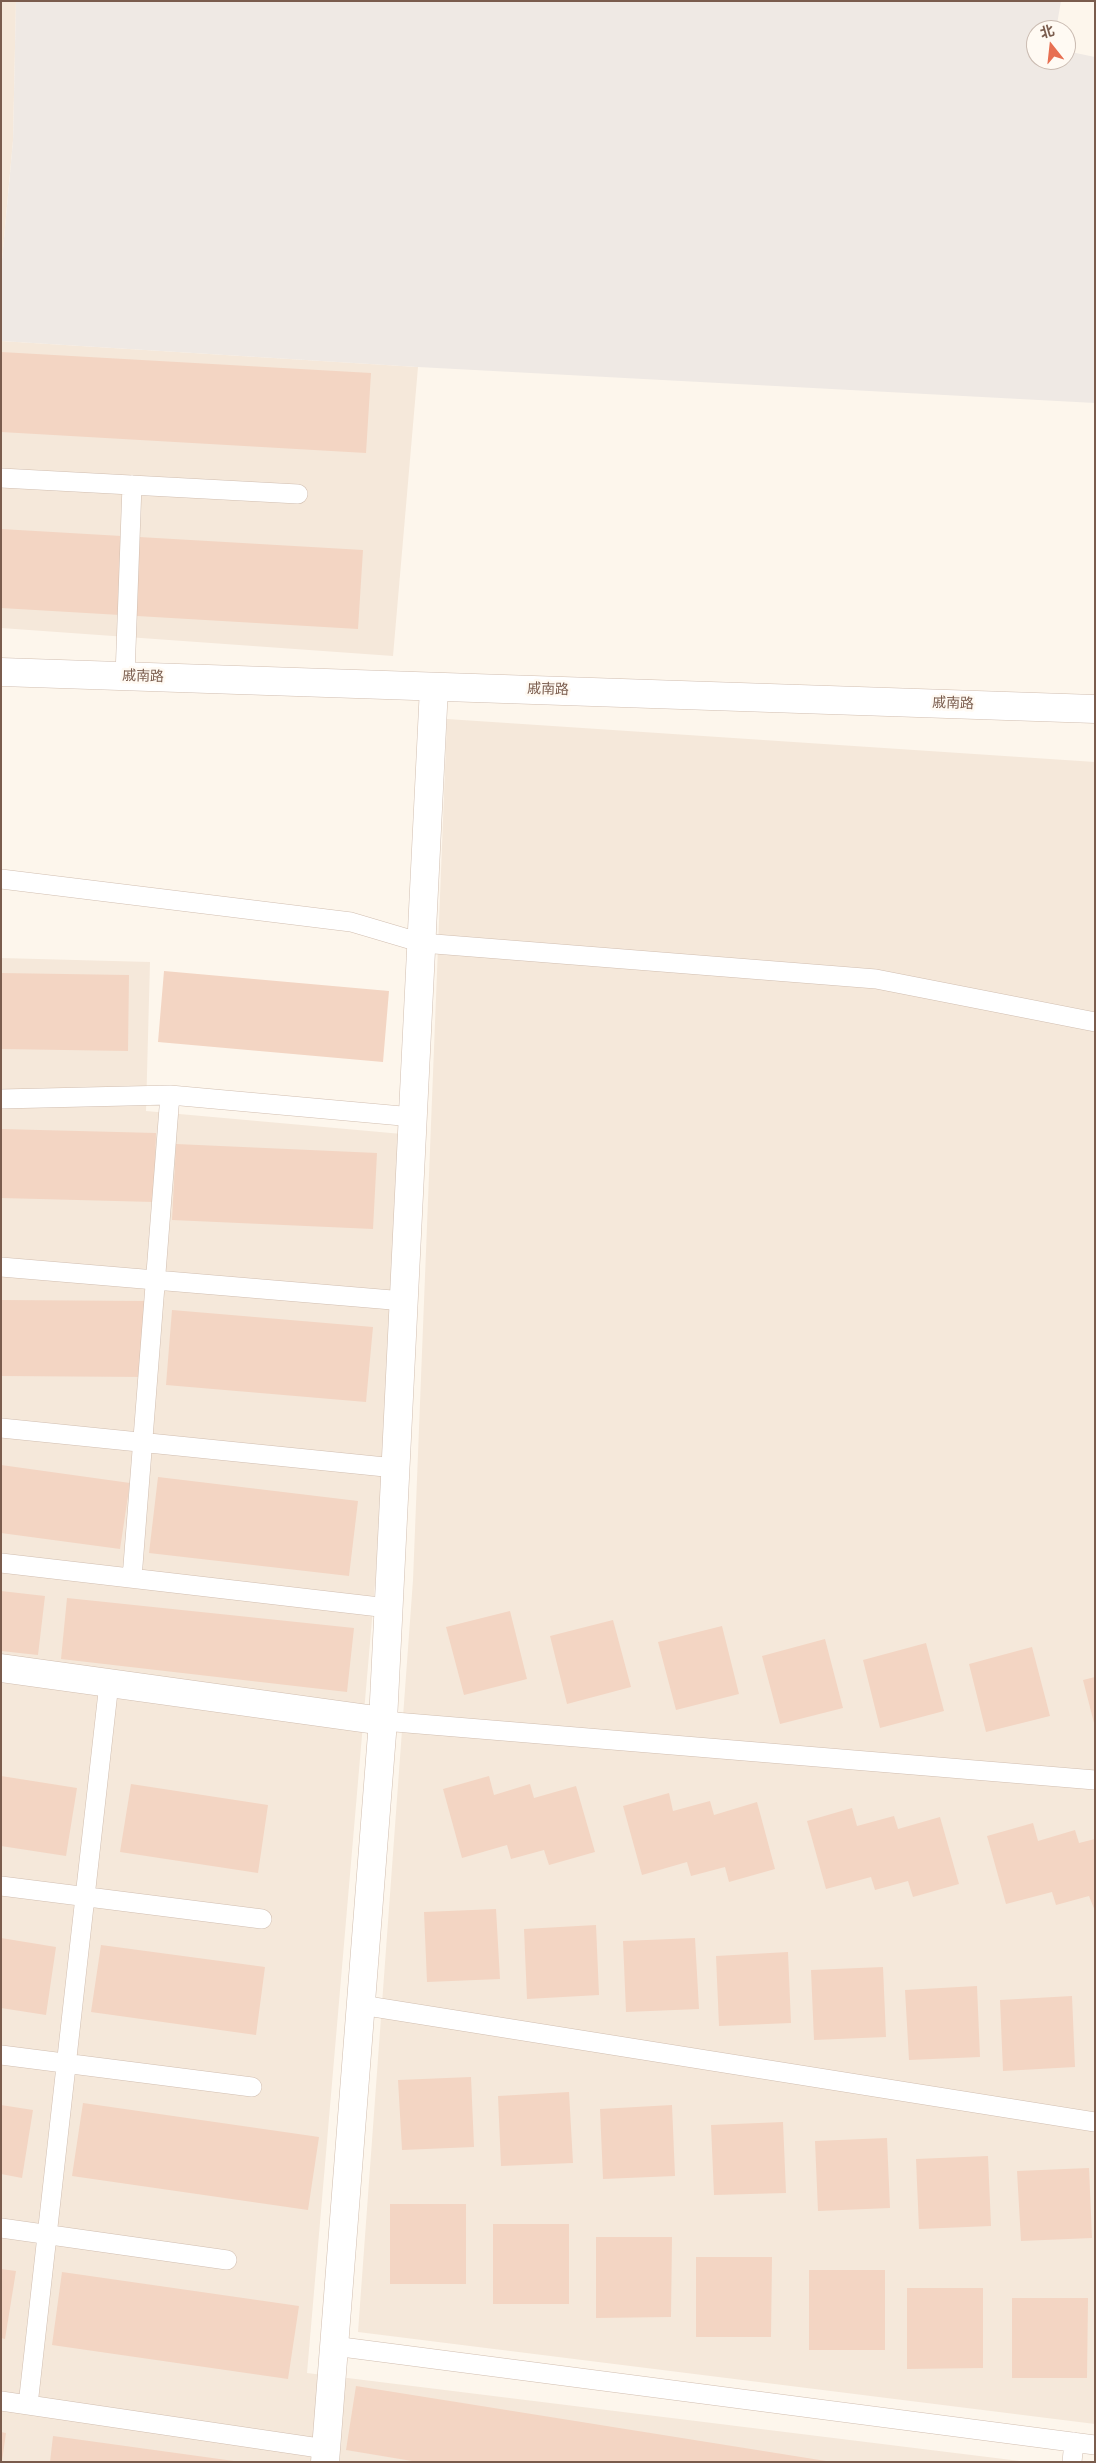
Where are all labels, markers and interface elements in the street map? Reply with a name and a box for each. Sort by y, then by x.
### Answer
north arrow [1026,20,1076,70]
text: 北 [1038,20,1057,43]
street label: 戚南路 [122,668,164,686]
street label: 戚南路 [527,681,569,699]
street label: 戚南路 [932,695,974,713]

